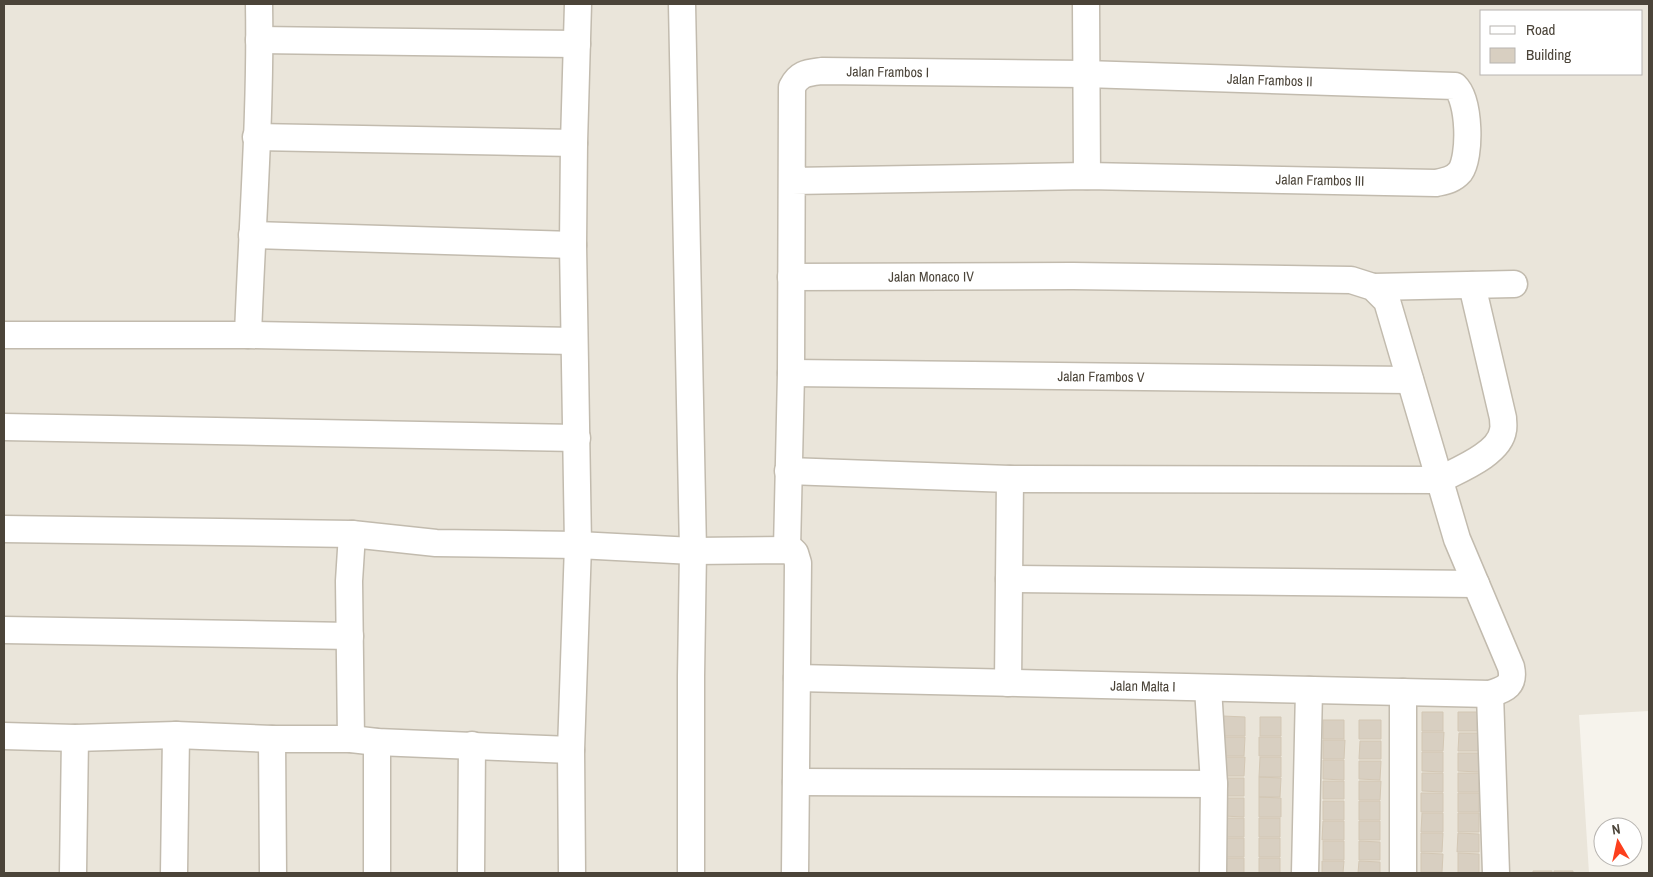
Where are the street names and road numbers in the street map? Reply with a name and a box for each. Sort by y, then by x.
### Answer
street label: Jalan Frambos I [847,62,929,81]
street label: Jalan Frambos II [1227,70,1313,90]
street label: Jalan Frambos III [1275,170,1365,190]
street label: Jalan Monaco IV [888,267,974,286]
street label: Jalan Frambos V [1057,367,1145,386]
street label: Jalan Malta I [1110,676,1176,696]

